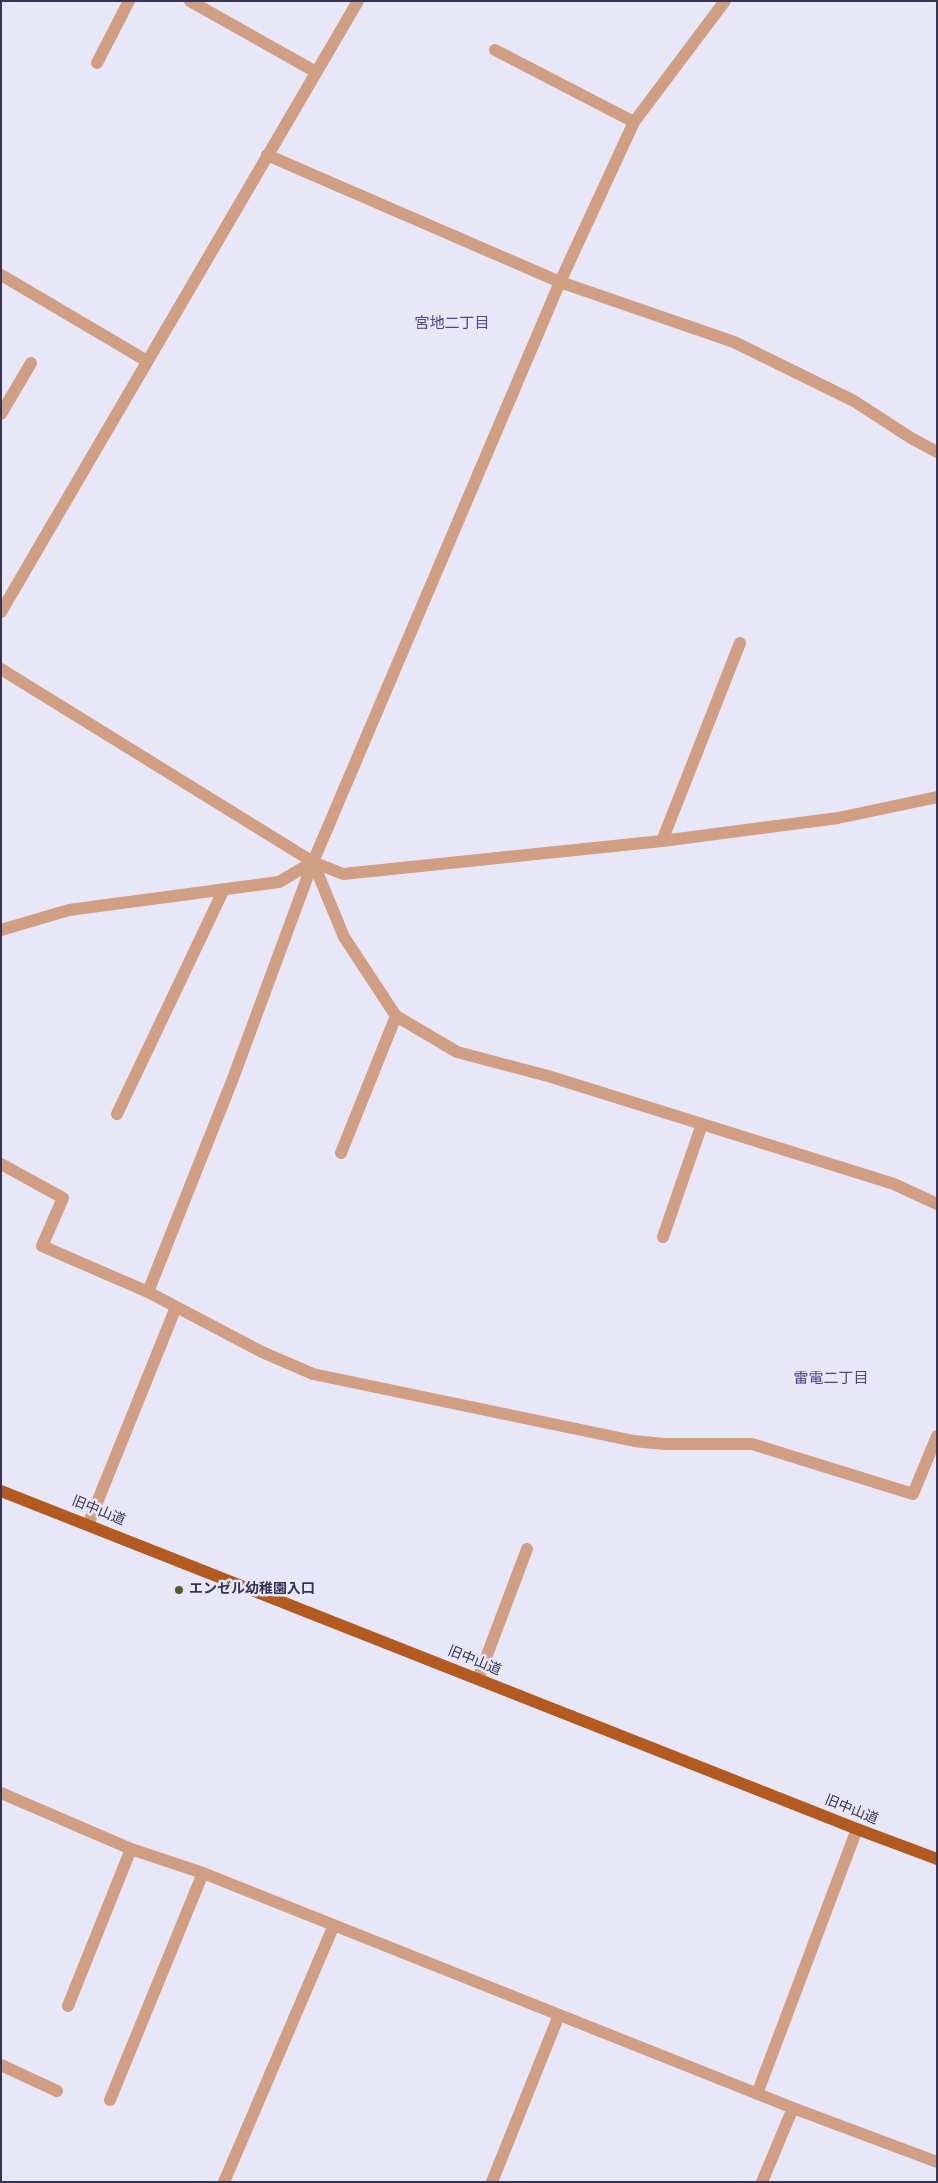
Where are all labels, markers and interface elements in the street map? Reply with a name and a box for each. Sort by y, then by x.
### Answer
district label: 宮地二丁目 [415,316,489,334]
district label: 雷電二丁目 [794,1371,868,1389]
street label: 旧中山道 [69,1494,127,1530]
place label: エンゼル幼稚園入口 [189,1582,315,1598]
marker: エンゼル幼稚園入口 [173,1584,185,1596]
street label: 旧中山道 [445,1644,503,1680]
street label: 旧中山道 [822,1793,880,1829]

